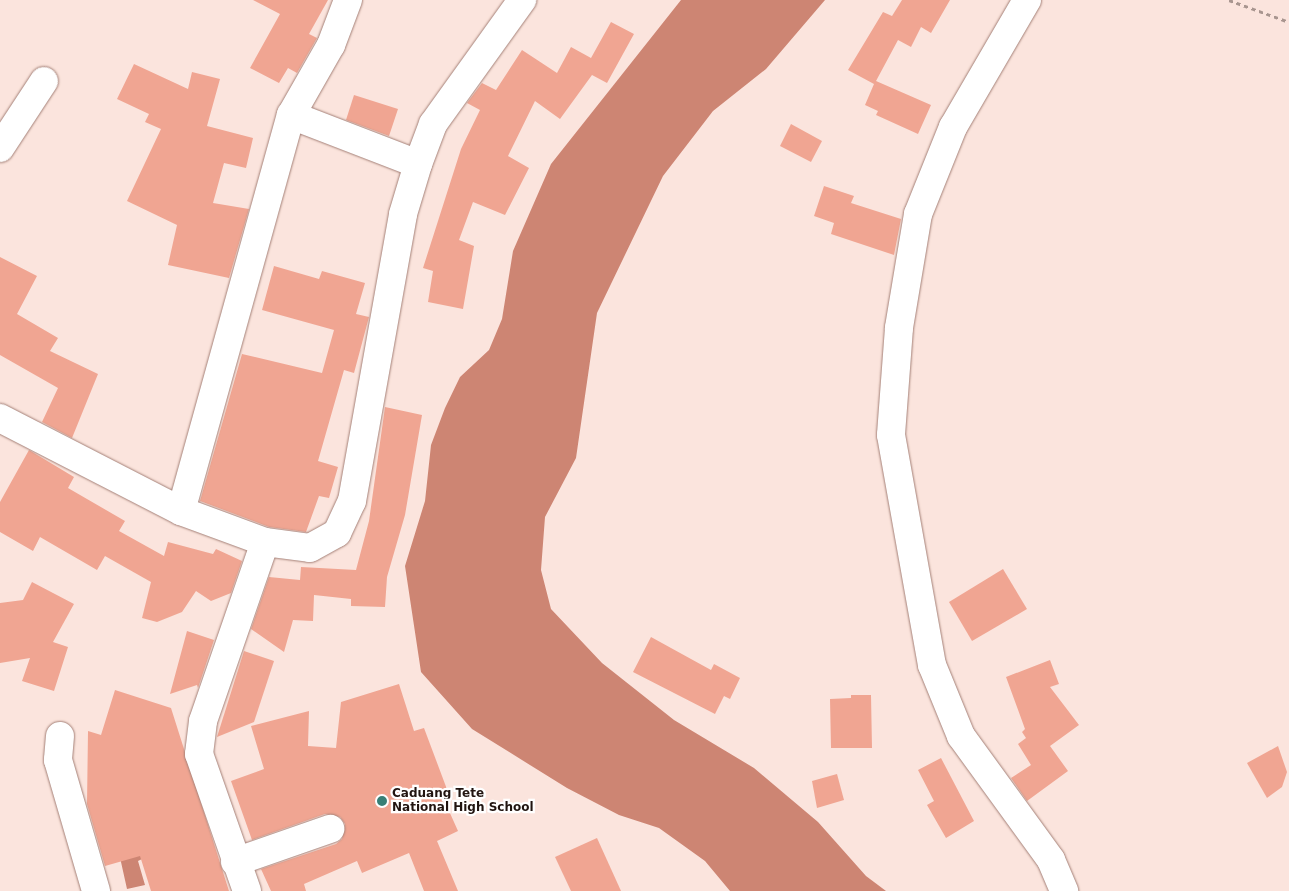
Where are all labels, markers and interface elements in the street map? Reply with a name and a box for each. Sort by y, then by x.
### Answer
place label: Caduang Tete National High School [392,787,534,815]
marker: Caduang Tete National High School [376,795,388,807]

